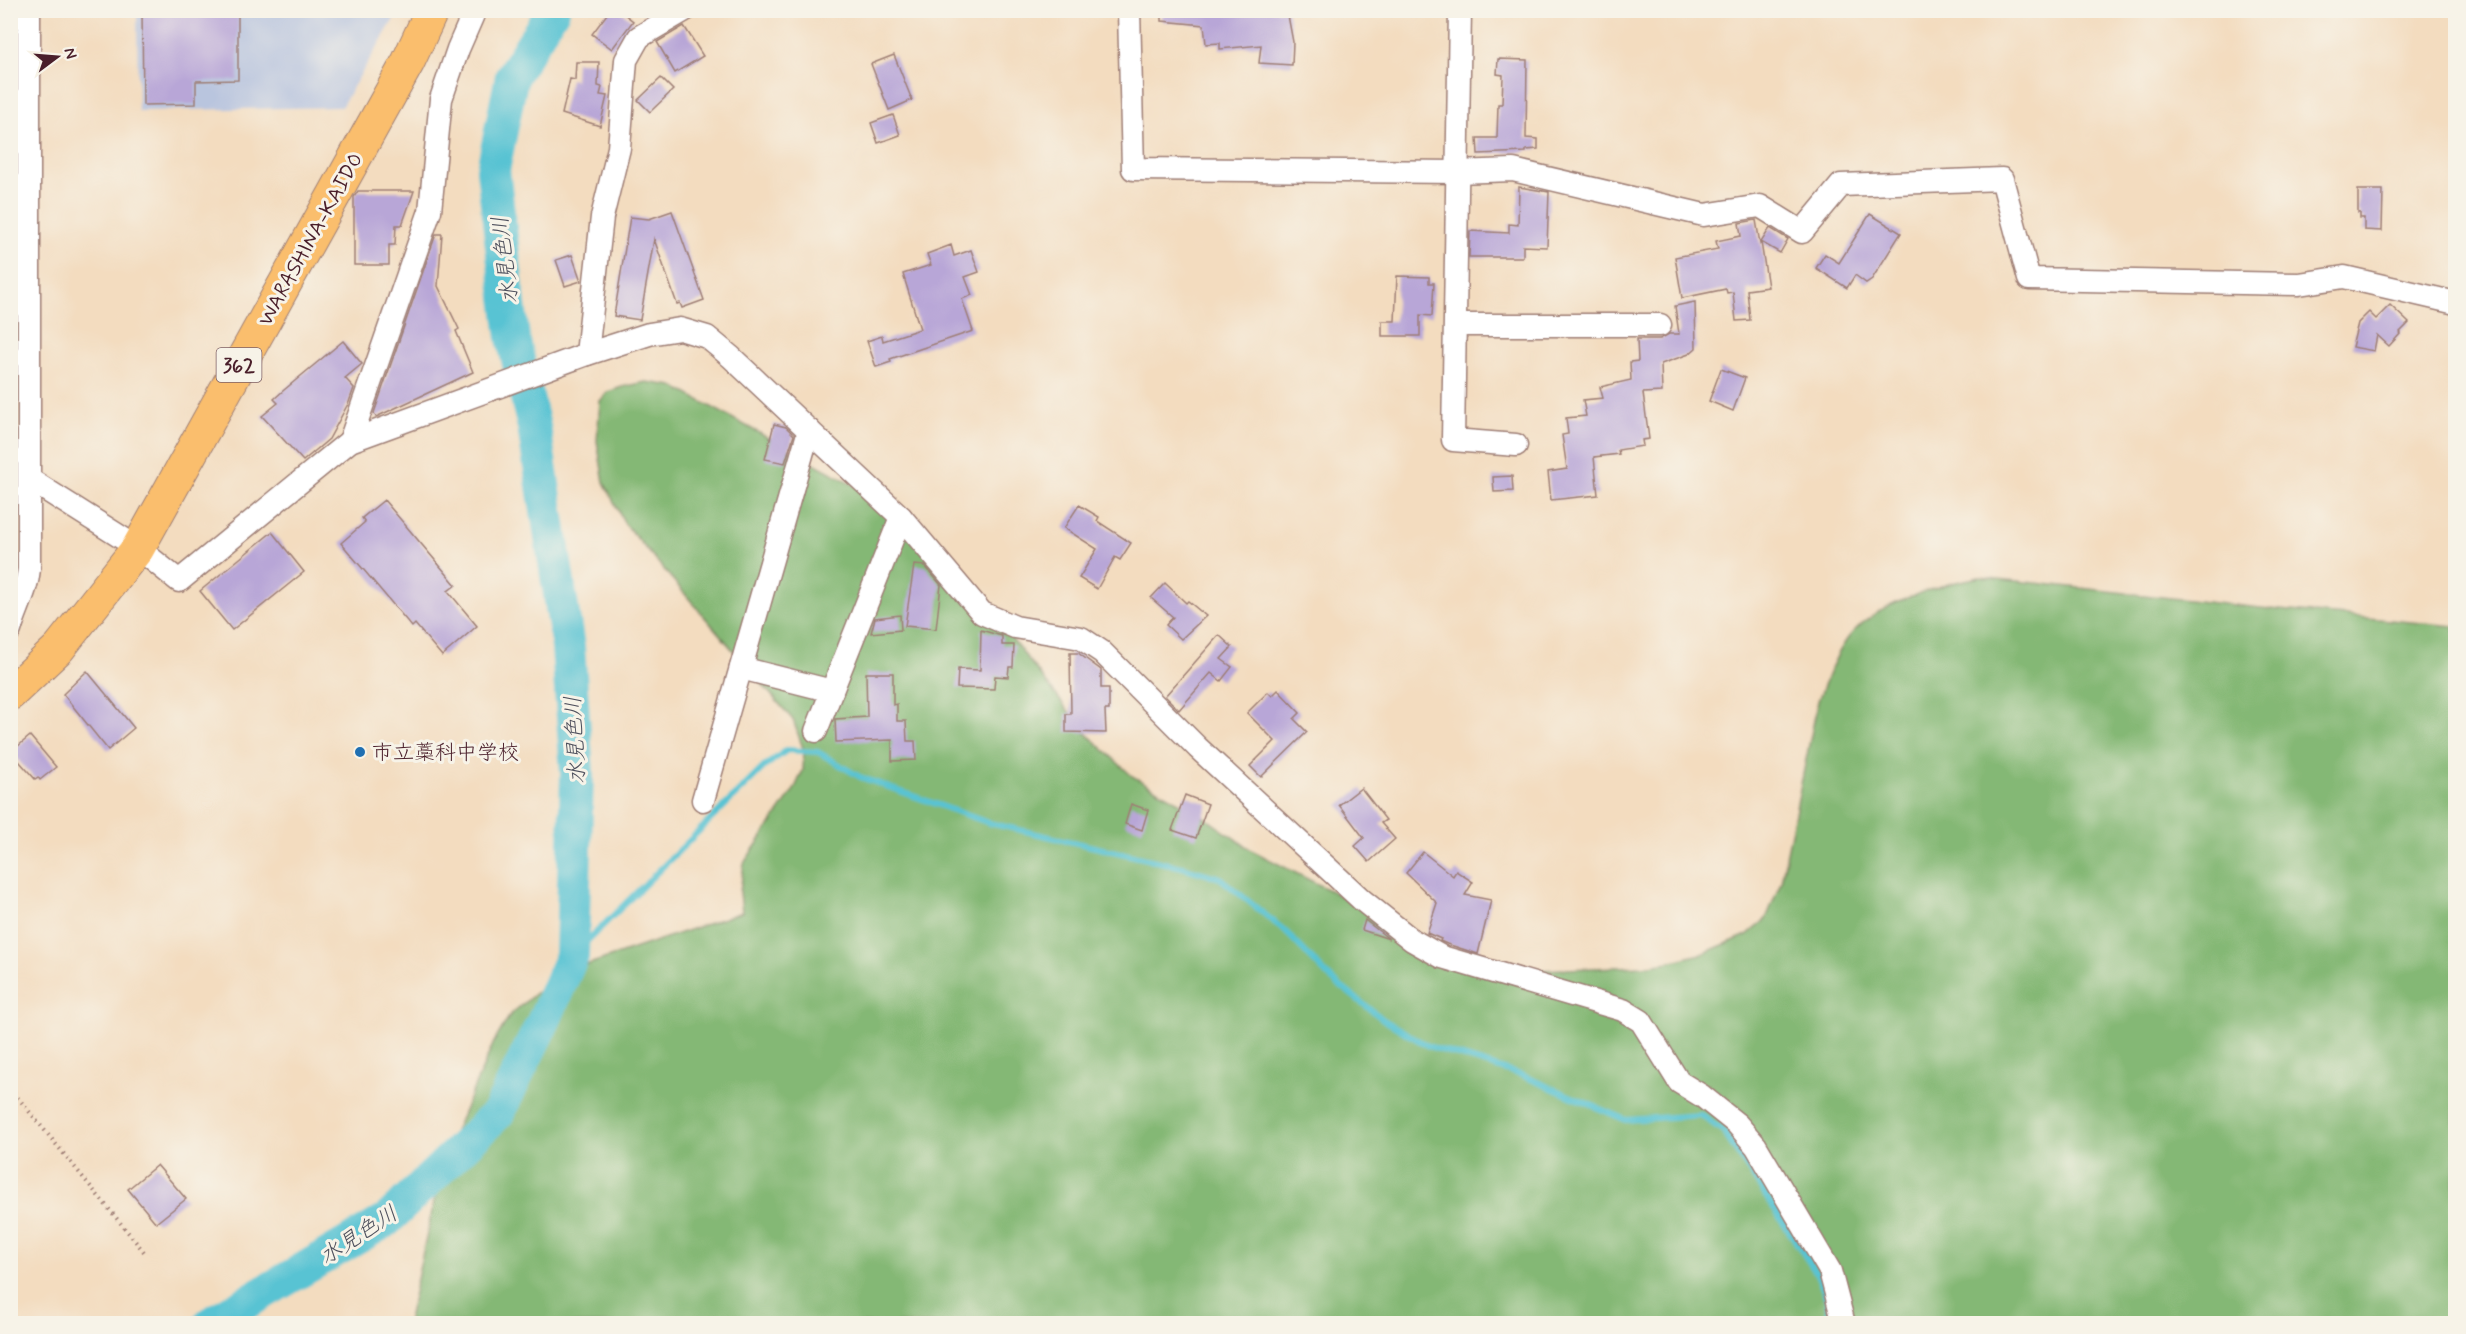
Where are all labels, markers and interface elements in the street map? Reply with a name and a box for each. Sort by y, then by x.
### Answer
north arrow [27,27,87,87]
text: N [58,45,82,61]
street label: WARASHINA-KAIDO [252,148,370,331]
water label: 水見色川 [487,214,525,305]
road number: 362 [216,348,262,382]
water label: 水見色川 [560,695,592,785]
place label: 市立藁科中学校 [372,739,519,767]
marker: 市立藁科中学校 [353,745,367,759]
water label: 水見色川 [315,1200,404,1271]

